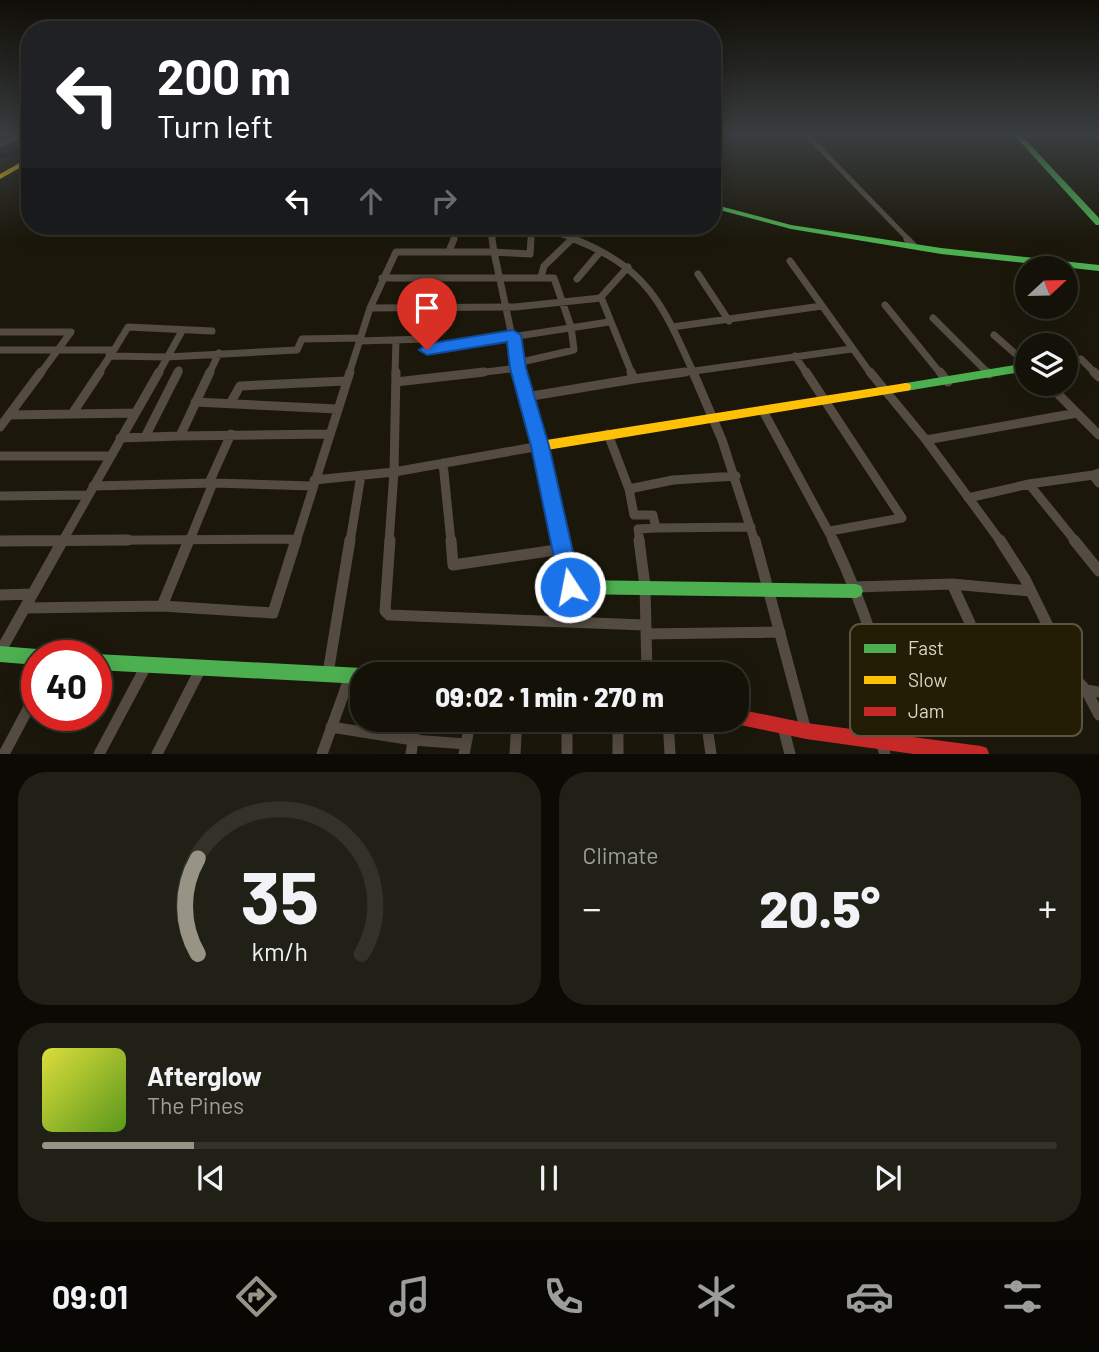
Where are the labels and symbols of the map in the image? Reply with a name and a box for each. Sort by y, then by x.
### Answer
north arrow [1015,256,1078,318]
pin [397,278,457,350]
position arrow [533,550,607,624]
legend [850,624,1082,736]
text: Fast [908,636,944,659]
speed limit sign: 40 [21,640,112,731]
text: Slow [908,668,947,691]
text: Jam [908,699,944,722]

